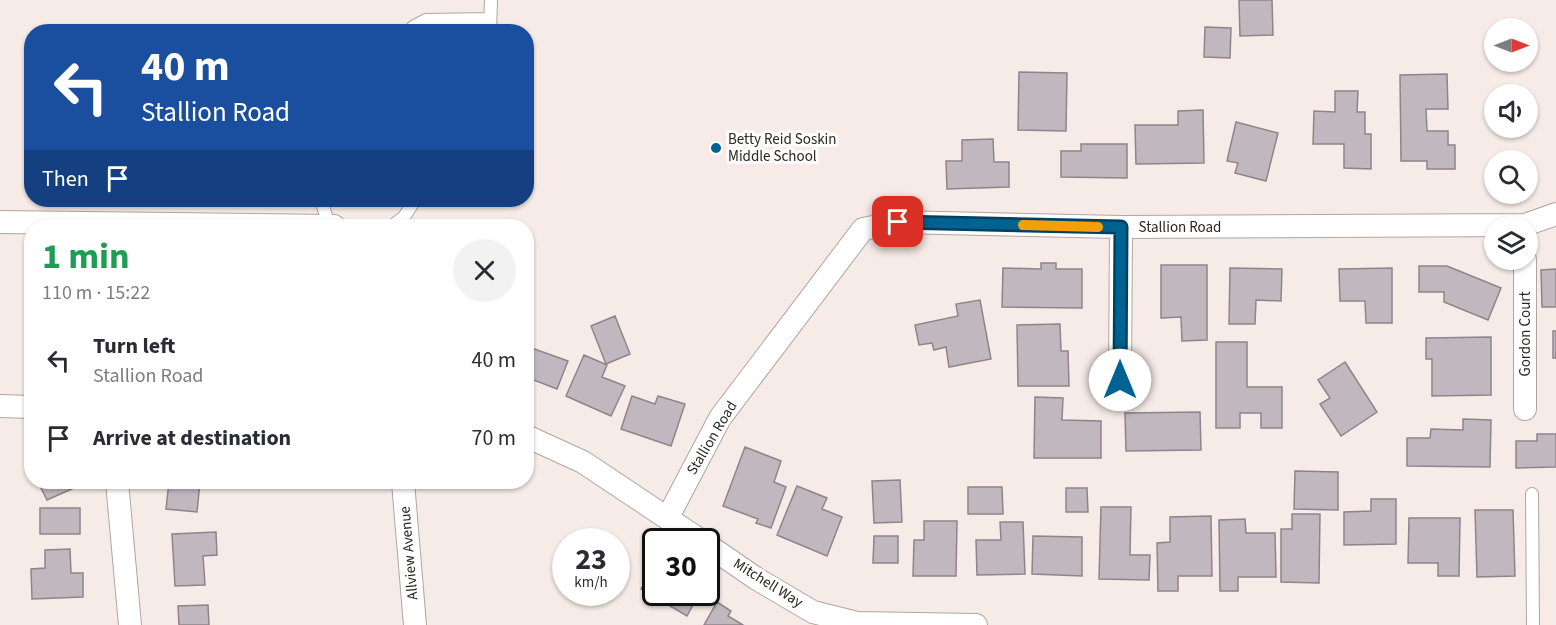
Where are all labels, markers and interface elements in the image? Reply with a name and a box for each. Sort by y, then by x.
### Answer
north arrow [1484,18,1538,72]
map controls [1484,18,1538,270]
text: 40 m [141,37,230,97]
icon: left [42,48,120,126]
button: sound [1484,84,1538,138]
text: Stallion Road [141,93,290,132]
place label: Betty Reid Soskin Middle School [728,129,837,167]
marker: Betty Reid Soskin Middle School [709,141,723,155]
button: search [1484,150,1538,204]
icon: arrive [101,162,134,195]
text: Then [42,163,89,195]
pin [872,196,923,247]
icon: arrive [881,205,914,238]
button: layers [1484,216,1538,270]
street label: Stallion Road [1139,217,1221,238]
text: 1 min [42,231,130,282]
button: close [453,239,516,302]
text: 110 m · 15:22 [42,279,150,307]
street label: Gordon Court [1515,291,1536,377]
text: Turn left [93,330,175,362]
icon: left [42,344,75,377]
text: 40 m [471,344,516,376]
position arrow [1088,348,1152,412]
text: Stallion Road [93,362,203,390]
street label: Stallion Road [682,397,742,479]
icon: arrive [42,422,75,455]
text: Arrive at destination [93,422,291,454]
text: 70 m [471,422,516,454]
street label: Allview Avenue [394,505,424,601]
speed limit sign: 30 [642,528,720,606]
text: 23 [575,538,607,581]
street label: Mitchell Way [729,553,807,613]
text: km/h [574,572,608,593]

